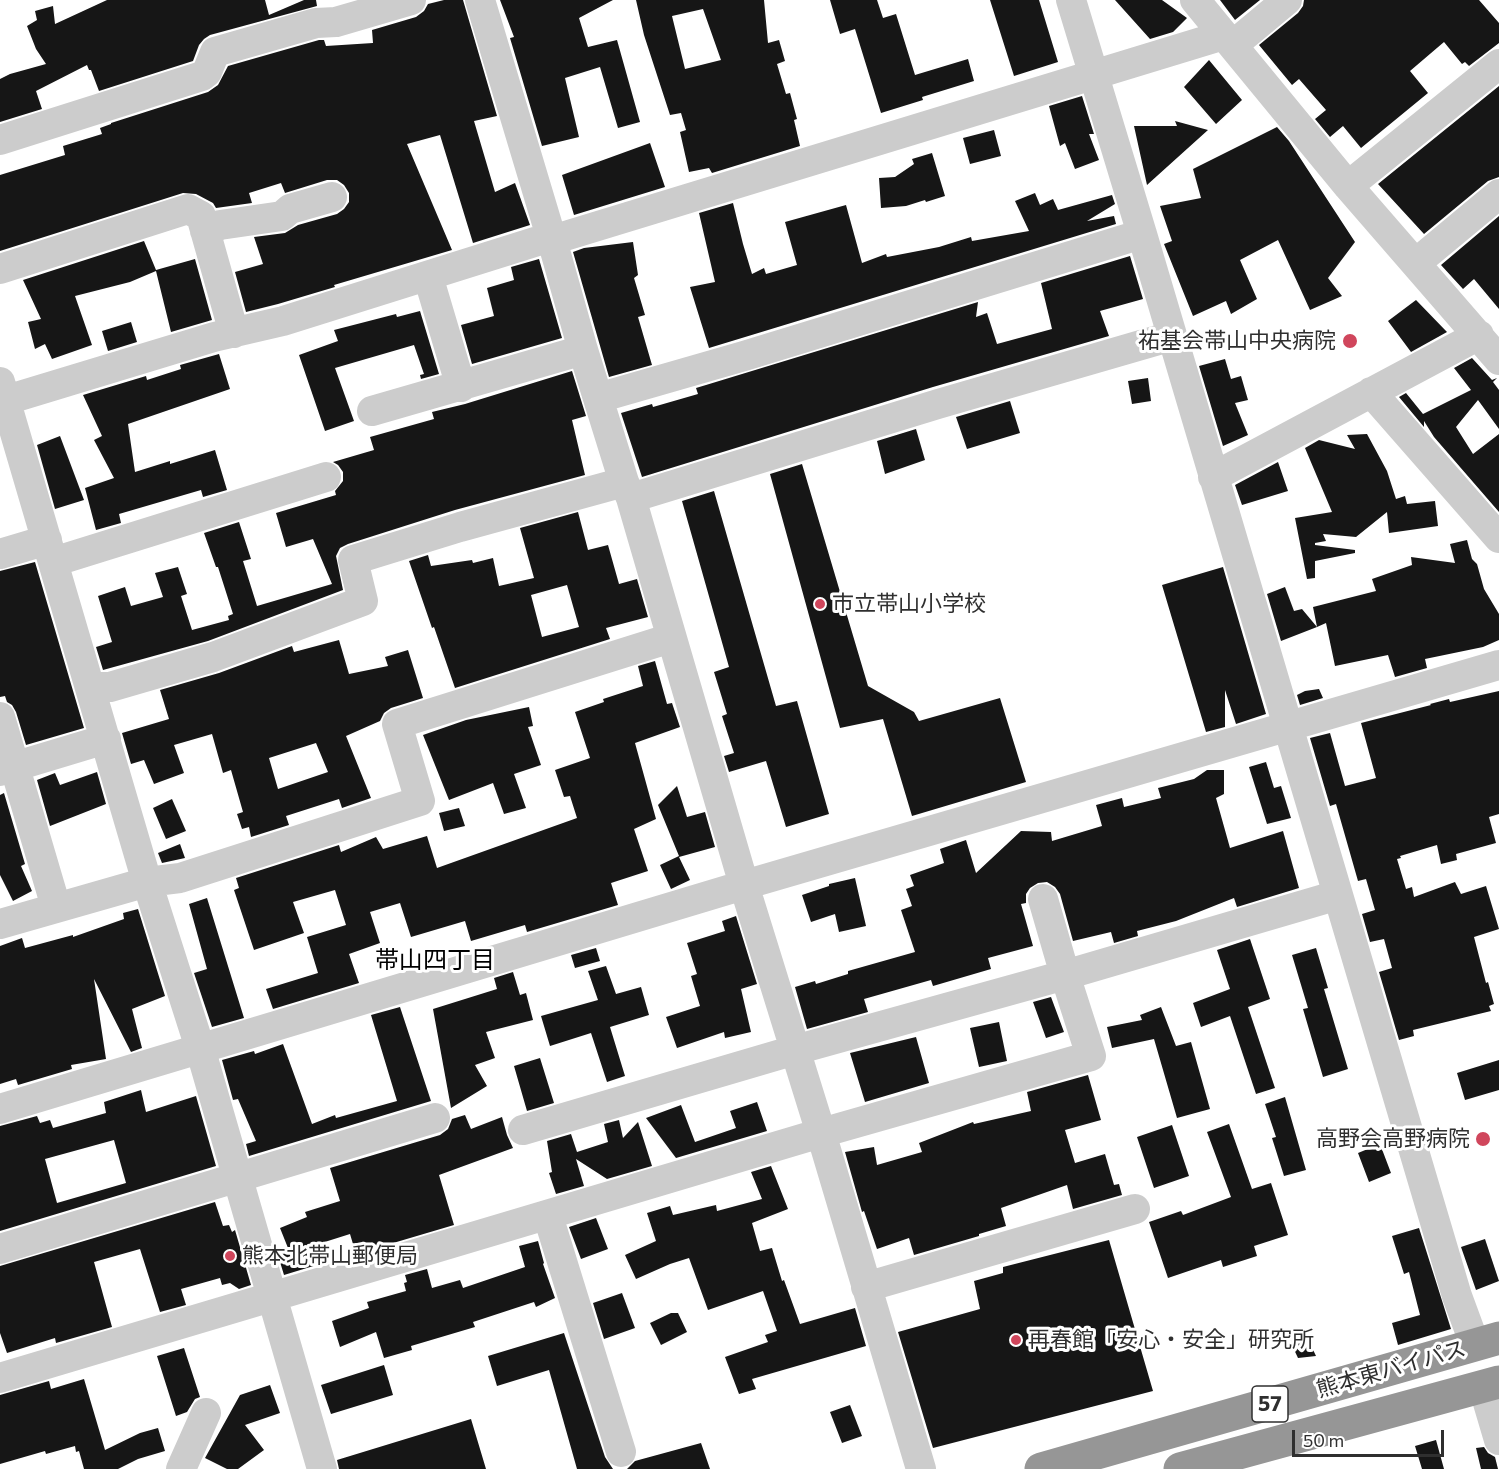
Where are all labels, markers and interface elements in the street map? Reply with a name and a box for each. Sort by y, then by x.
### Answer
place label: 祐基会帯山中央病院 [1138,328,1336,354]
marker: 祐基会帯山中央病院 [1341,332,1359,350]
place label: 市立帯山小学校 [832,591,986,617]
marker: 市立帯山小学校 [813,597,827,611]
district label: 帯山四丁目 [375,946,495,974]
place label: 高野会高野病院 [1316,1126,1470,1152]
marker: 高野会高野病院 [1474,1130,1492,1148]
place label: 熊本北帯山郵便局 [242,1243,418,1269]
marker: 熊本北帯山郵便局 [223,1249,237,1263]
place label: 再春館「安心・安全」研究所 [1028,1327,1314,1353]
marker: 再春館「安心・安全」研究所 [1009,1333,1023,1347]
street label: 熊本東バイパス [1313,1335,1469,1403]
road number: 57 [1252,1386,1288,1422]
scale bar [1295,1418,1446,1456]
text: 50 m [1303,1429,1344,1451]

